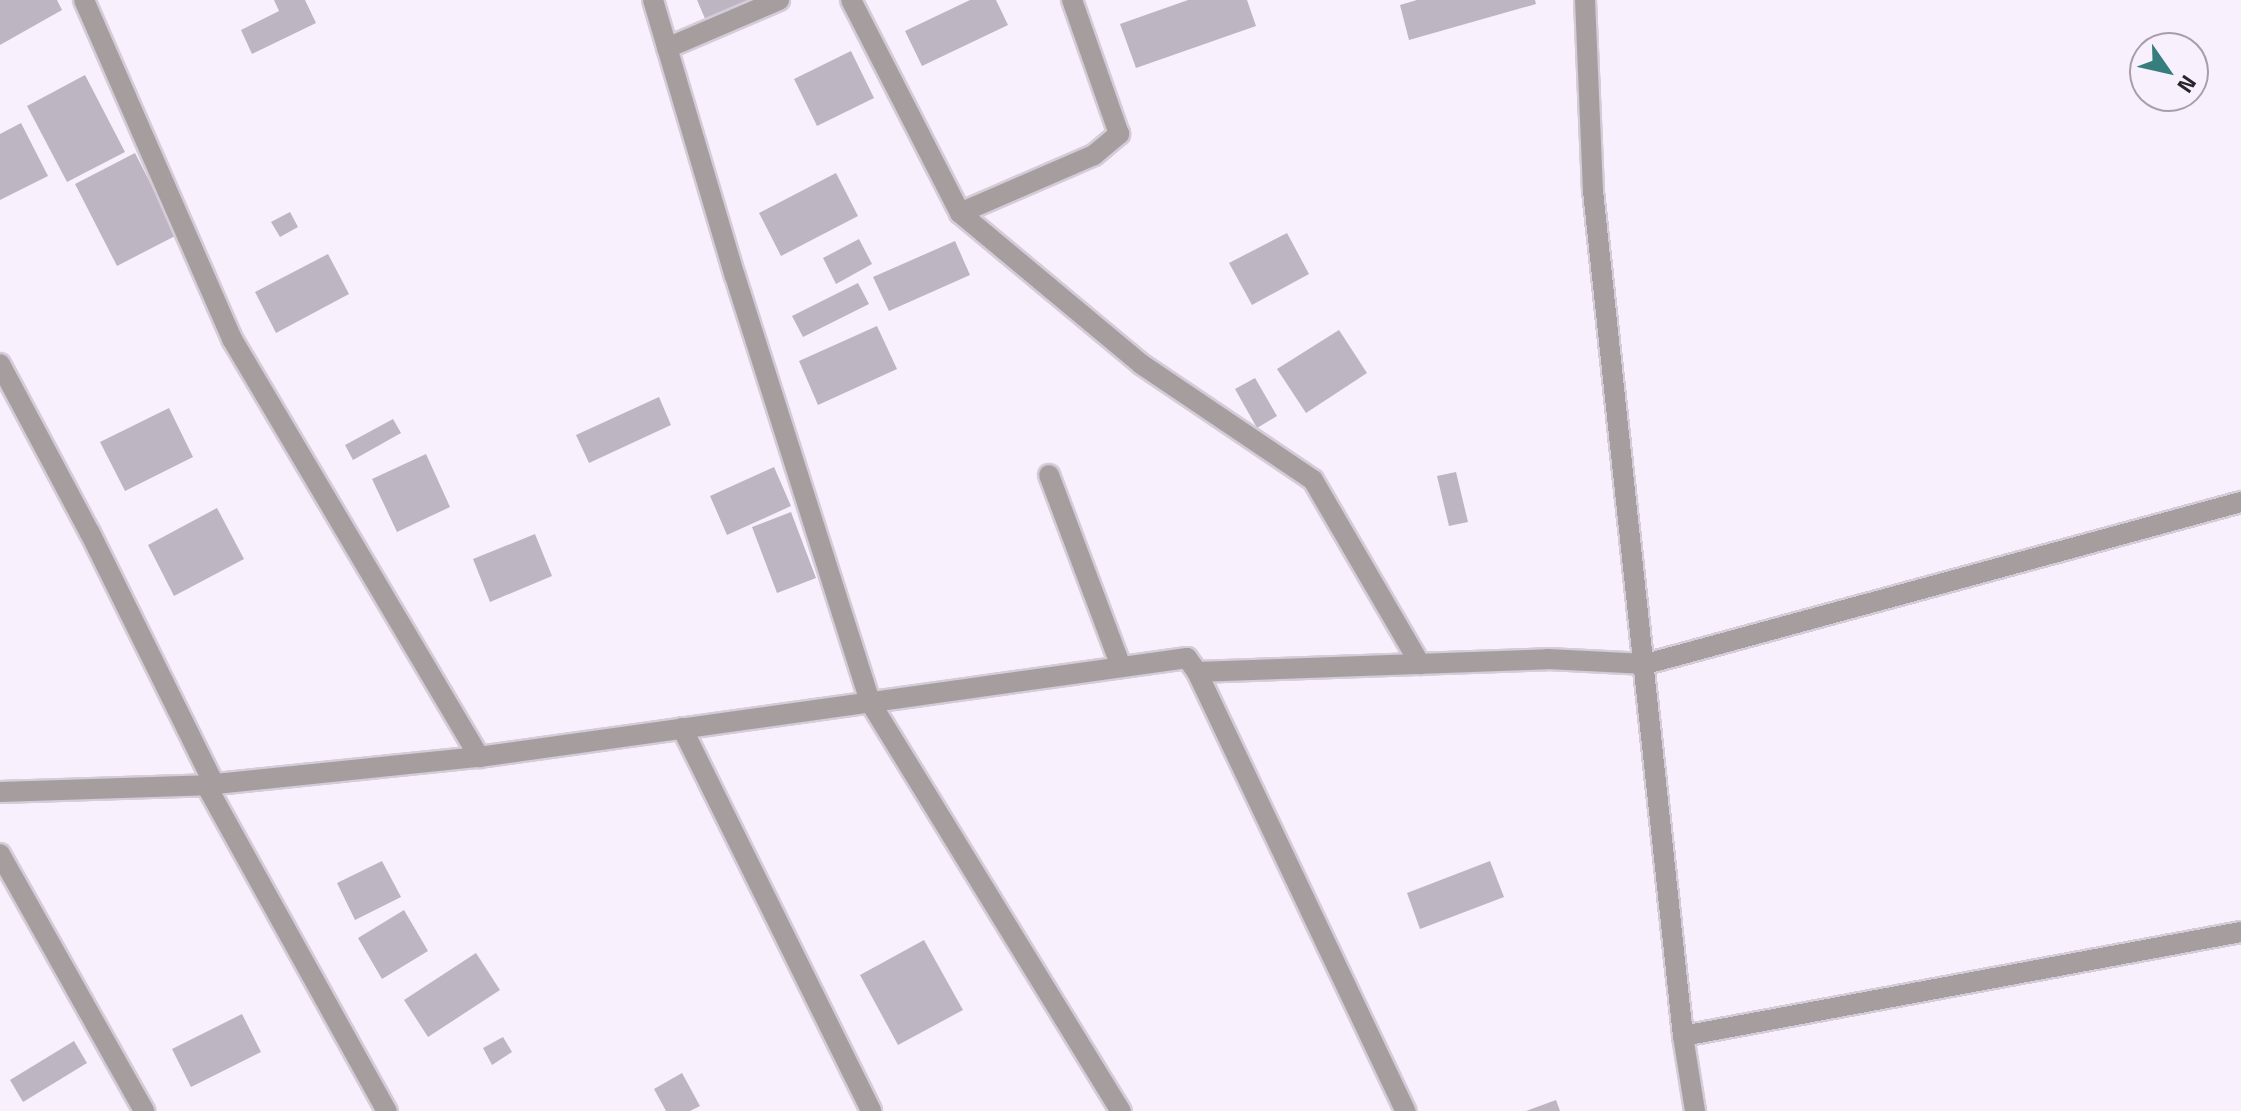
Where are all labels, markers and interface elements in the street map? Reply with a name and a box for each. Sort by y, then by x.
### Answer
north arrow [2129,32,2209,112]
text: N [2169,68,2206,100]

